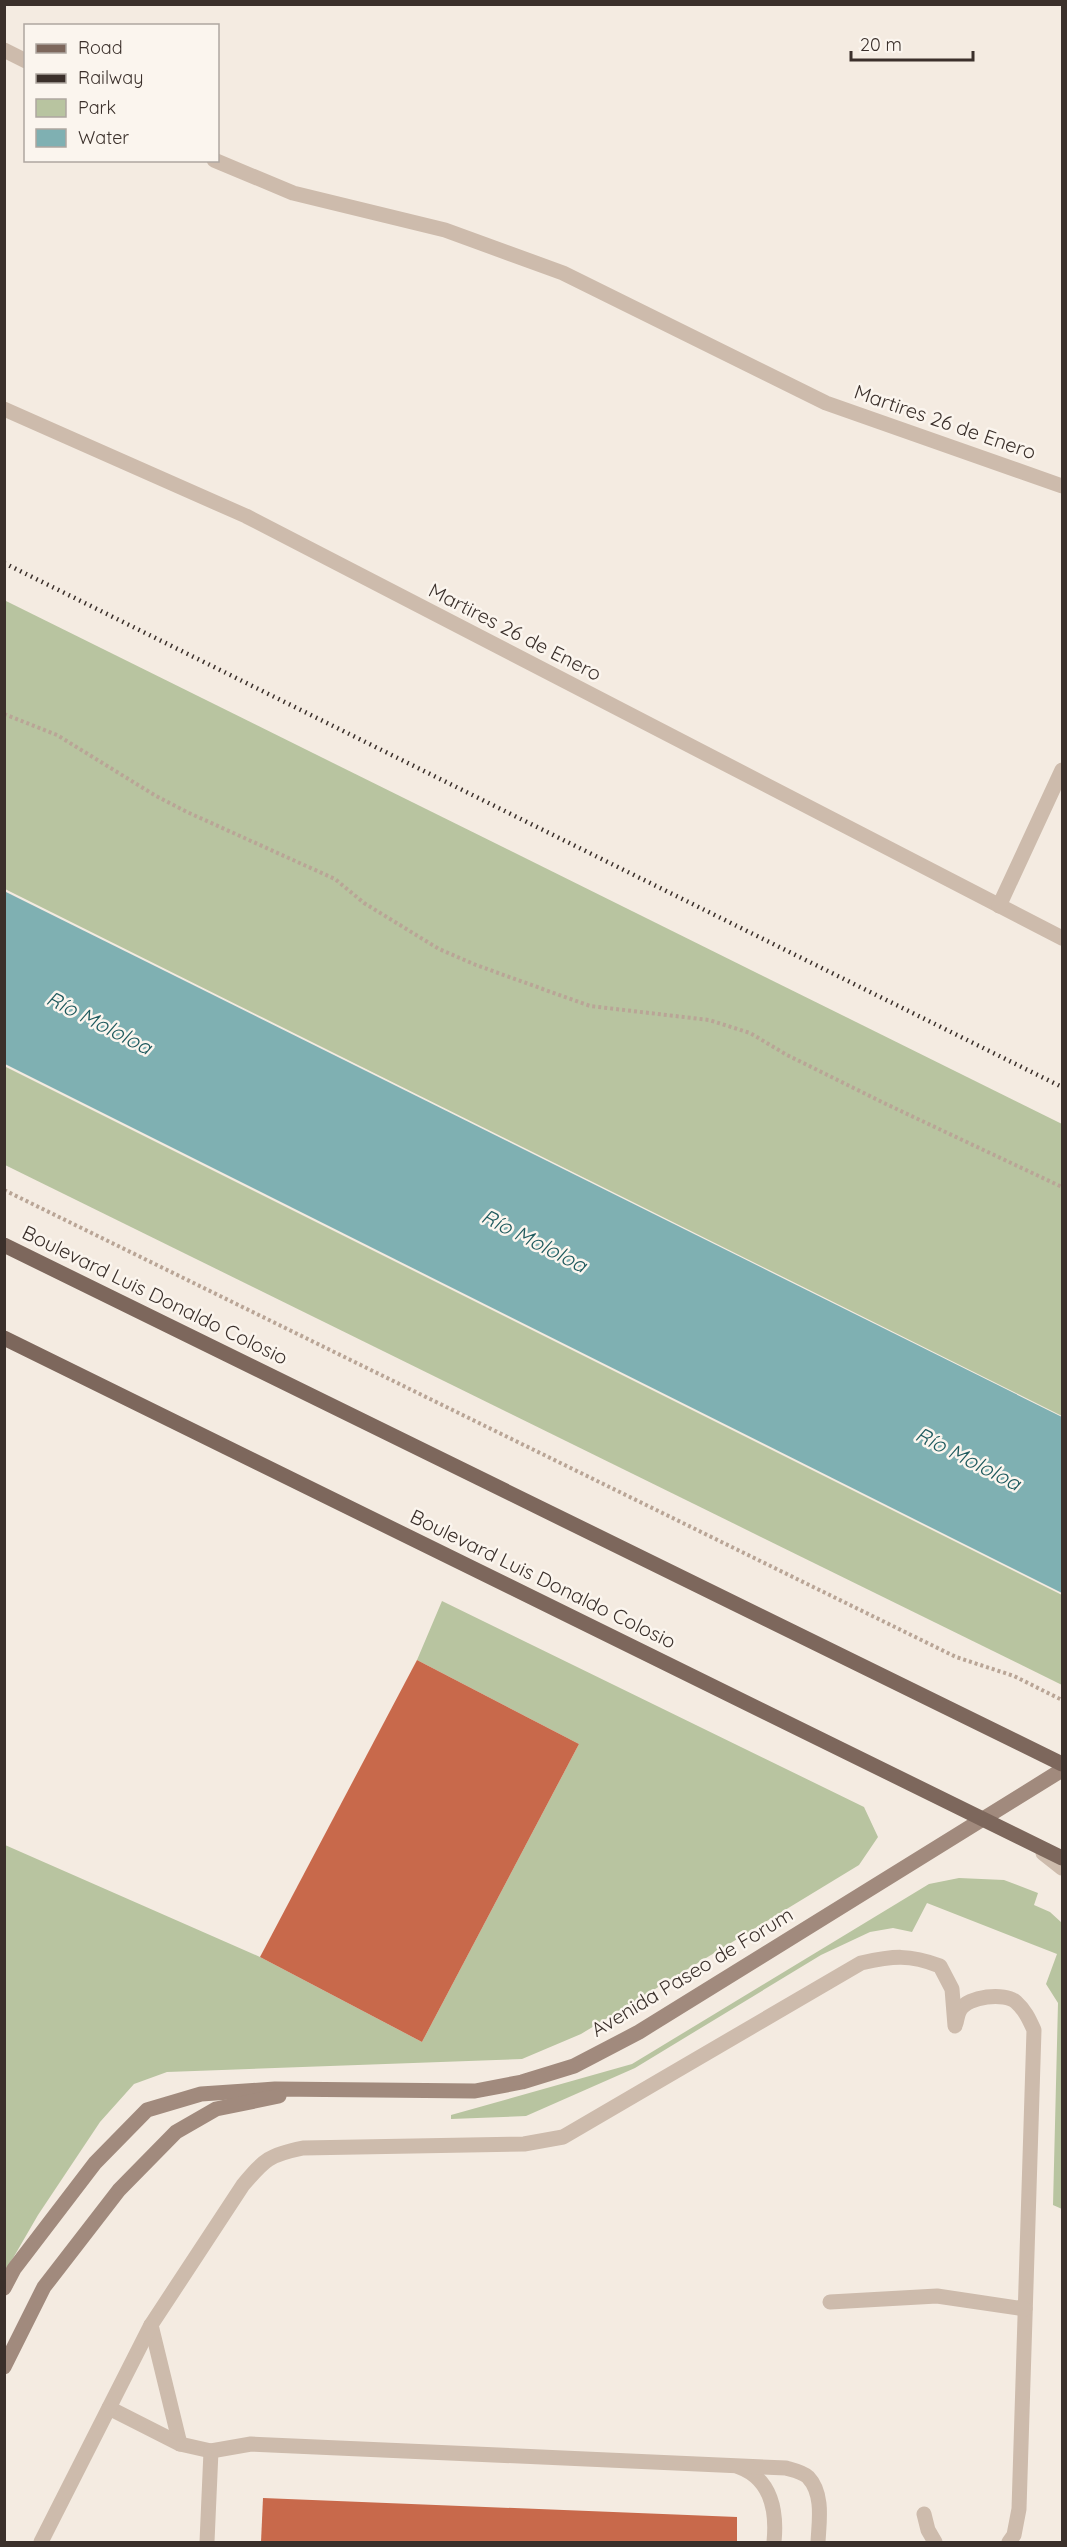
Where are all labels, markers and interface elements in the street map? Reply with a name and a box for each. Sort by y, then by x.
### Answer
legend [24,24,219,162]
scale bar [851,24,972,62]
text: 20 m [860,33,902,56]
text: Road [78,36,123,59]
text: Railway [78,66,144,89]
text: Park [78,96,116,119]
text: Water [78,126,129,149]
street label: Martires 26 de Enero [851,379,1039,464]
street label: Martires 26 de Enero [425,577,606,686]
water label: Río Mololoa [43,985,157,1060]
water label: Río Mololoa [478,1203,592,1278]
street label: Boulevard Luis Donaldo Colosio [18,1219,292,1370]
water label: Río Mololoa [912,1421,1026,1496]
street label: Boulevard Luis Donaldo Colosio [406,1503,680,1654]
street label: Avenida Paseo de Forum [586,1901,797,2042]

